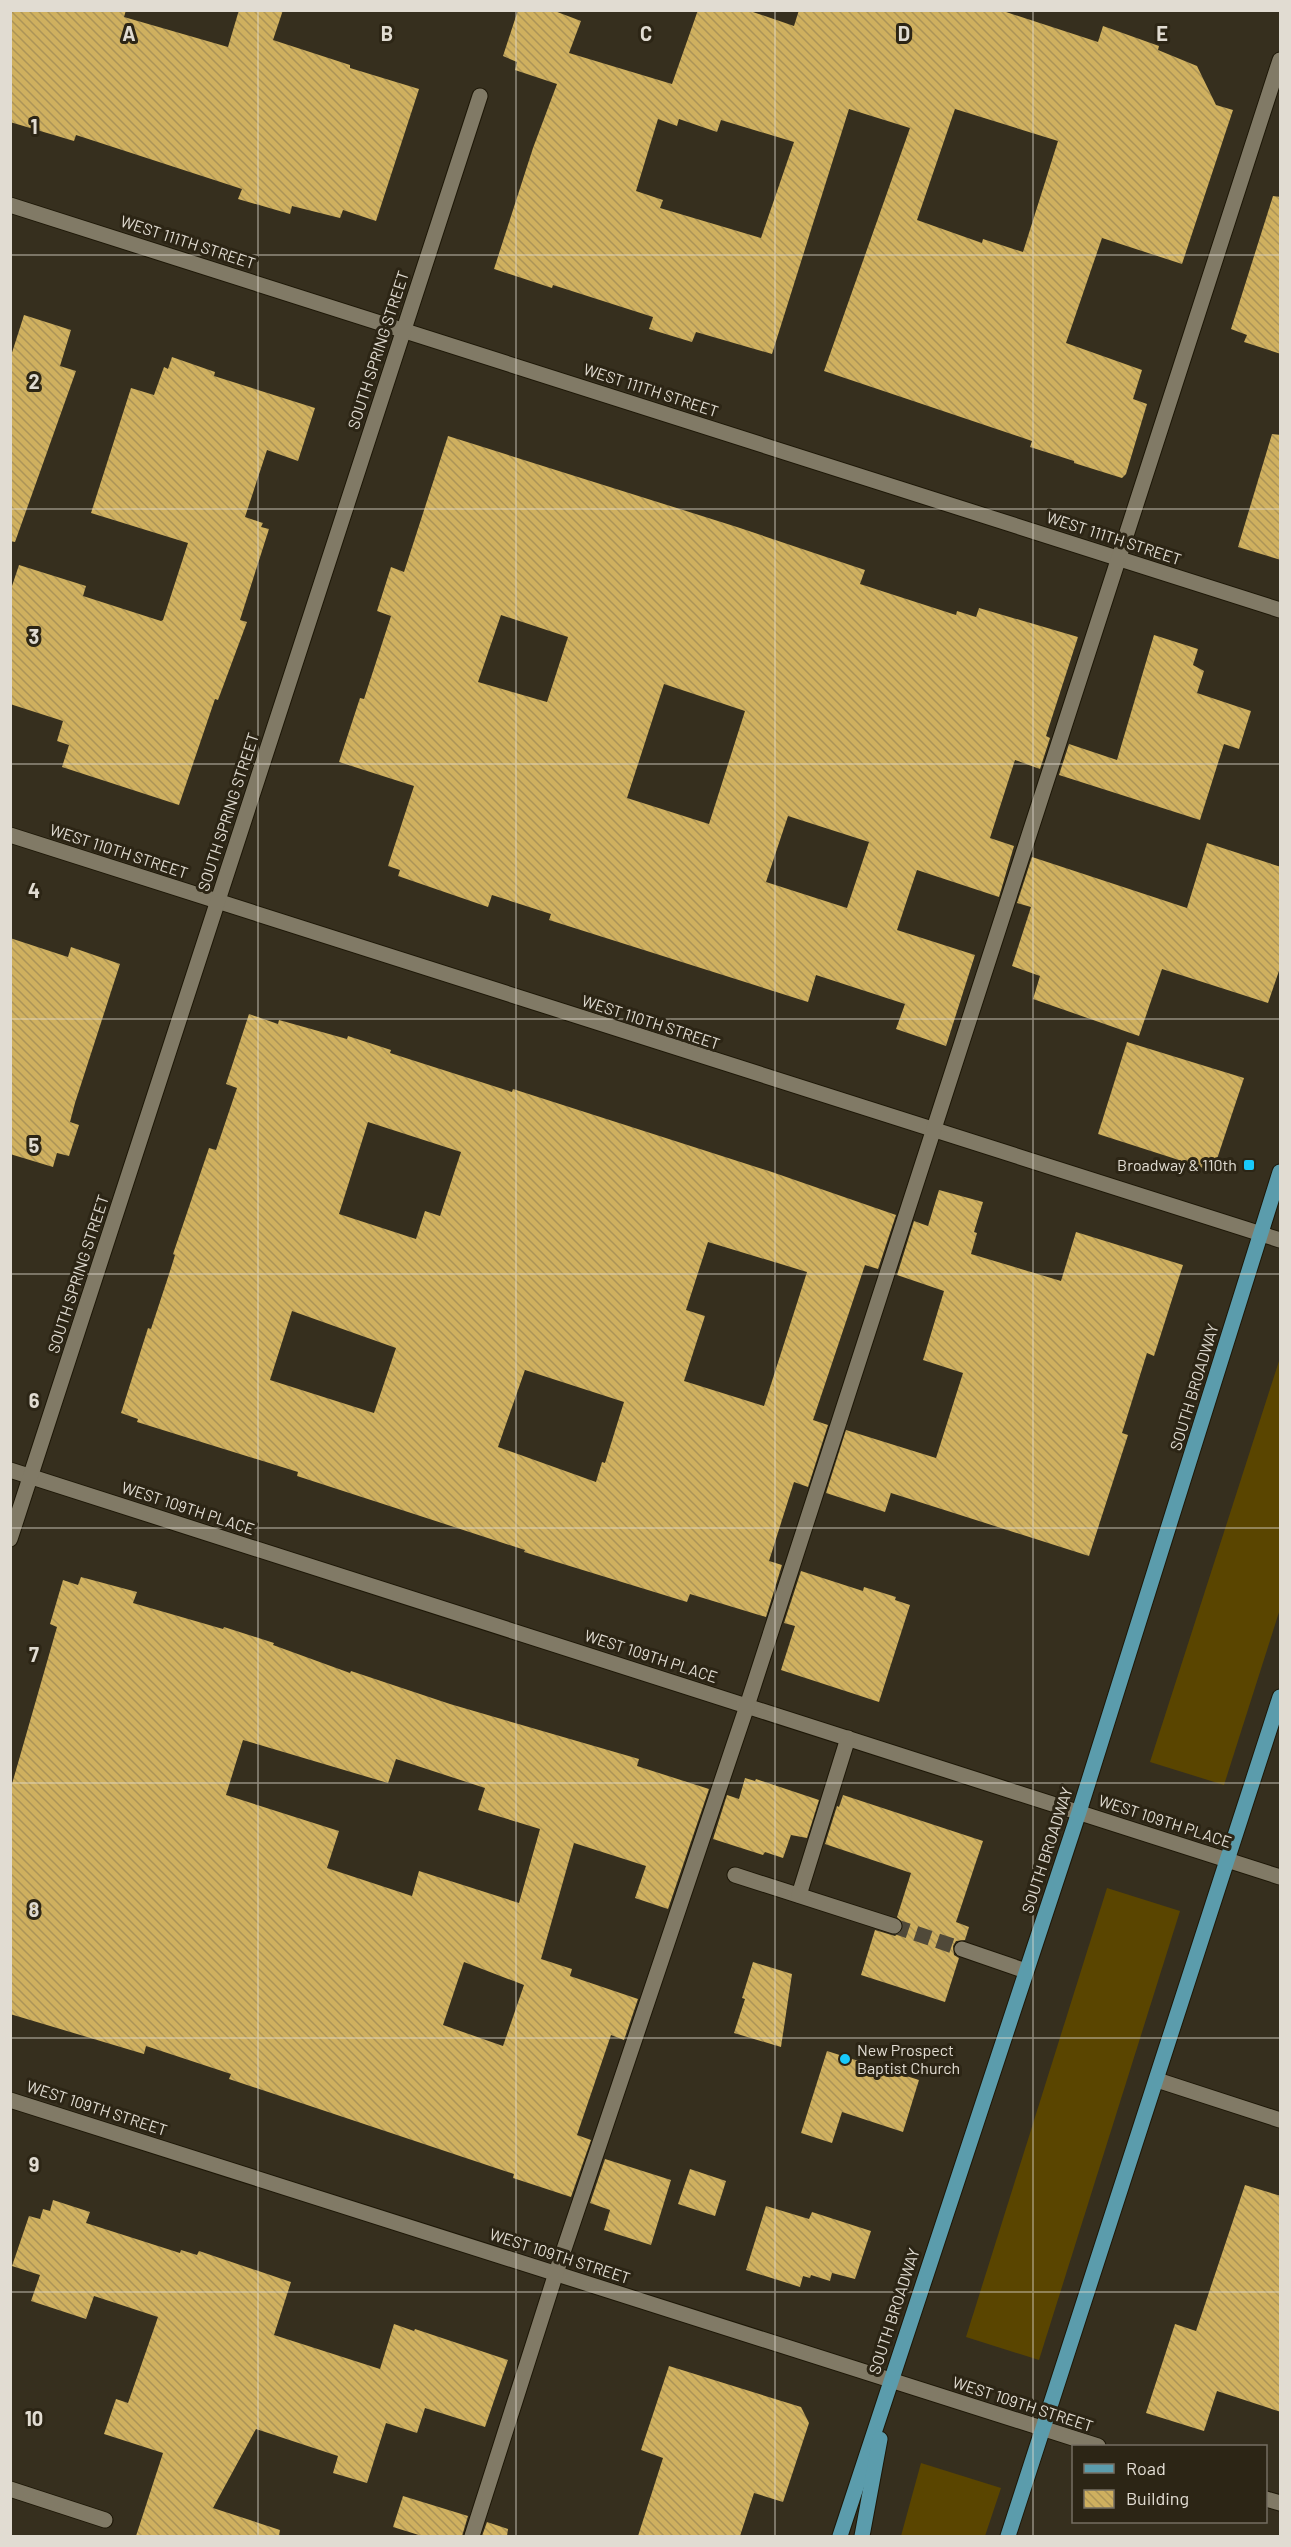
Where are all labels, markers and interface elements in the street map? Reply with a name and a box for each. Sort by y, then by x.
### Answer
text: A [122,21,136,45]
text: B [381,21,393,45]
text: C [640,21,652,45]
text: D [898,21,910,45]
text: E [1156,21,1168,45]
text: 1 [30,114,38,138]
street label: WEST 111TH STREET [118,211,258,272]
street label: SOUTH SPRING STREET [343,268,412,431]
street label: WEST 111TH STREET [581,359,721,420]
text: 2 [28,369,40,393]
street label: WEST 111TH STREET [1044,507,1184,568]
text: 3 [29,624,39,648]
street label: SOUTH SPRING STREET [193,730,262,893]
street label: WEST 110TH STREET [48,819,191,882]
text: 4 [28,878,40,902]
street label: WEST 110TH STREET [580,990,723,1053]
text: 5 [29,1133,40,1157]
place label: Broadway & 110th [1117,1155,1237,1174]
marker: Broadway & 110th [1242,1158,1256,1172]
street label: SOUTH SPRING STREET [43,1192,112,1355]
street label: SOUTH BROADWAY [1165,1321,1222,1453]
text: 6 [29,1388,40,1412]
street label: WEST 109TH PLACE [119,1477,257,1538]
street label: WEST 109TH PLACE [582,1625,720,1686]
text: 7 [29,1642,39,1666]
street label: SOUTH BROADWAY [1017,1784,1076,1915]
street label: WEST 109TH PLACE [1096,1790,1234,1851]
text: 8 [29,1897,40,1921]
place label: New Prospect Baptist Church [857,2040,960,2077]
marker: New Prospect Baptist Church [838,2052,852,2066]
street label: WEST 109TH STREET [24,2076,170,2139]
text: 9 [29,2152,39,2176]
street label: WEST 109TH STREET [487,2224,633,2287]
street label: SOUTH BROADWAY [864,2245,923,2376]
street label: WEST 109TH STREET [950,2372,1096,2435]
text: 10 [25,2406,43,2430]
legend [1072,2445,1267,2523]
text: Road [1126,2457,1166,2479]
text: Building [1126,2487,1189,2509]

